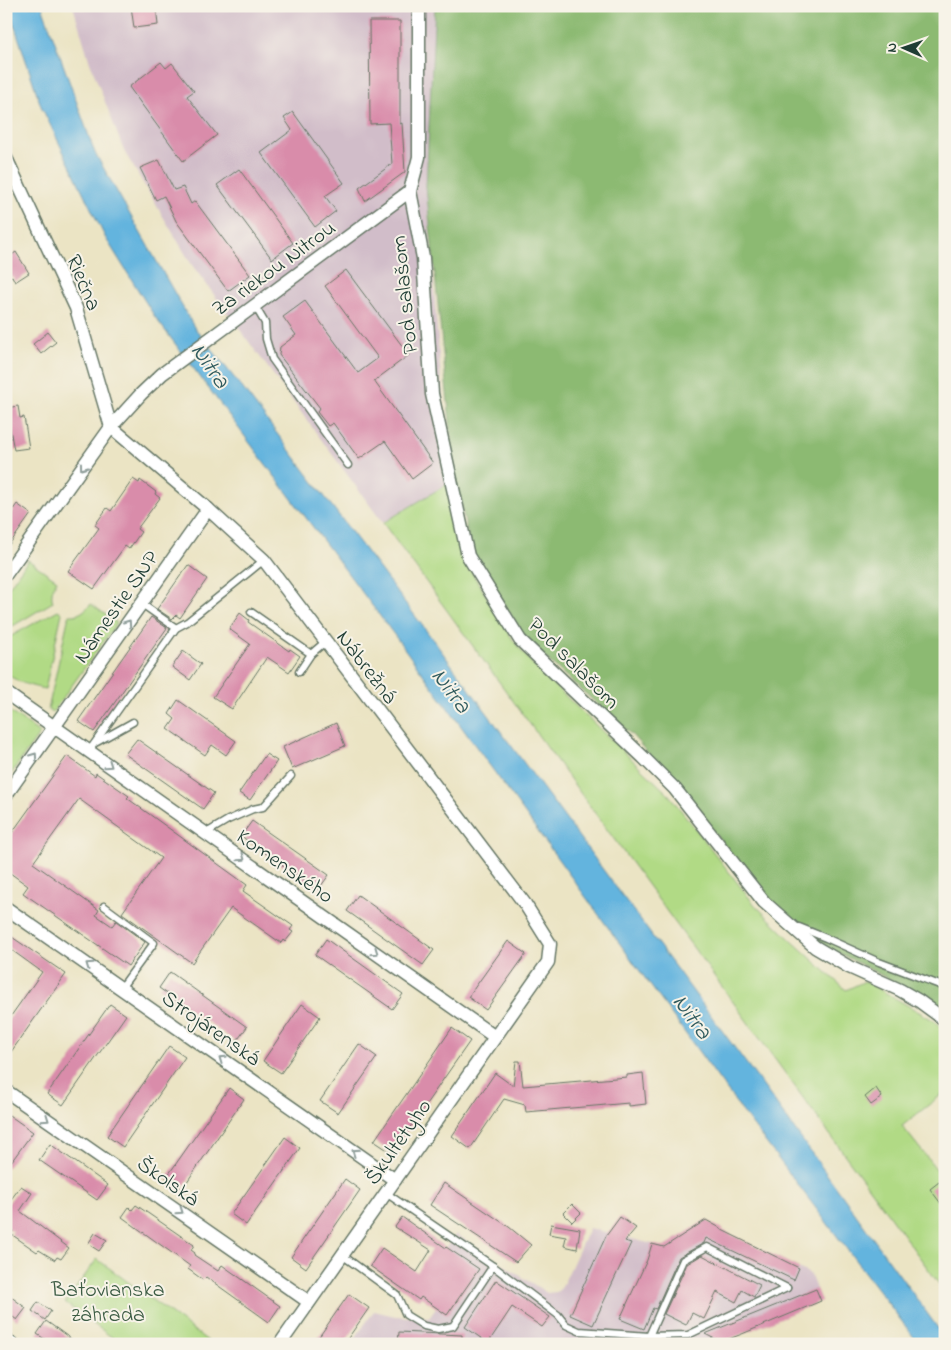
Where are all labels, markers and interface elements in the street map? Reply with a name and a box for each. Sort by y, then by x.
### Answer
north arrow [878,22,928,72]
text: N [882,43,903,53]
street label: Za riekou Nitrou [206,213,343,325]
street label: Pod salašom [384,234,428,356]
street label: Riečna [56,250,108,316]
water label: Nitra [181,336,238,397]
one-way arrow [80,461,88,470]
street label: Námestie SNP [67,544,169,671]
street label: Pod salašom [519,611,626,718]
one-way arrow [122,619,131,629]
street label: Nábrežná [327,624,404,712]
water label: Nitra [421,661,479,722]
one-way arrow [28,752,38,761]
one-way arrow [103,759,113,768]
street label: Komenského [229,822,340,913]
one-way arrow [236,852,246,861]
one-way arrow [369,946,379,955]
one-way arrow [85,962,95,971]
street label: Strojárenská [154,984,266,1075]
water label: Nitra [662,987,720,1048]
one-way arrow [218,1056,228,1065]
street label: Škultétyho [358,1093,442,1193]
one-way arrow [40,1113,50,1122]
street label: Školská [129,1149,205,1216]
one-way arrow [351,1149,360,1158]
one-way arrow [174,1205,183,1214]
park label: Baťovianska záhrada [50,1275,165,1332]

